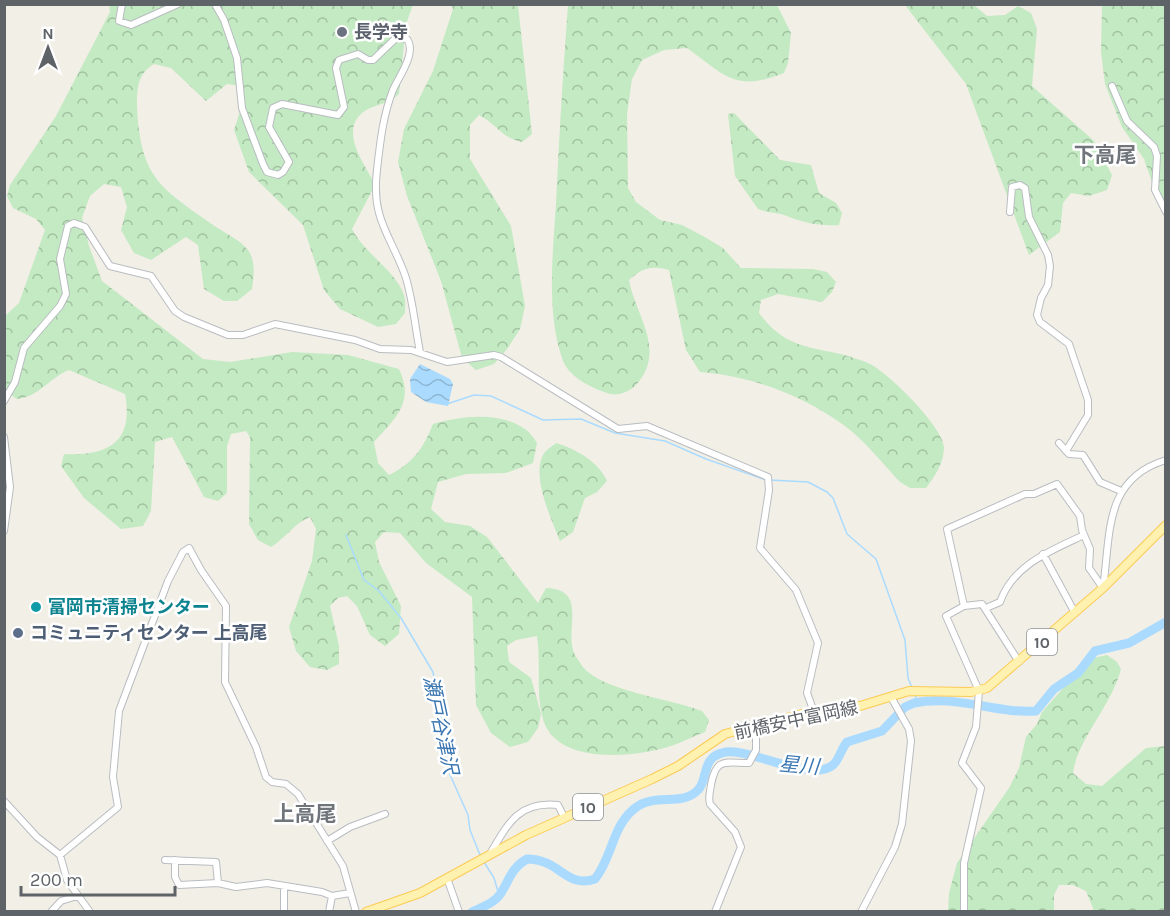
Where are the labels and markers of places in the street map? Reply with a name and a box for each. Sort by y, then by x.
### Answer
place label: 長学寺 [354,21,408,43]
marker: 長学寺 [335,25,349,39]
place label: 富岡市清掃センター [48,596,210,618]
marker: 富岡市清掃センター [29,600,43,614]
place label: コミュニティセンター 上高尾 [30,622,267,644]
marker: コミュニティセンター 上高尾 [11,626,25,640]

